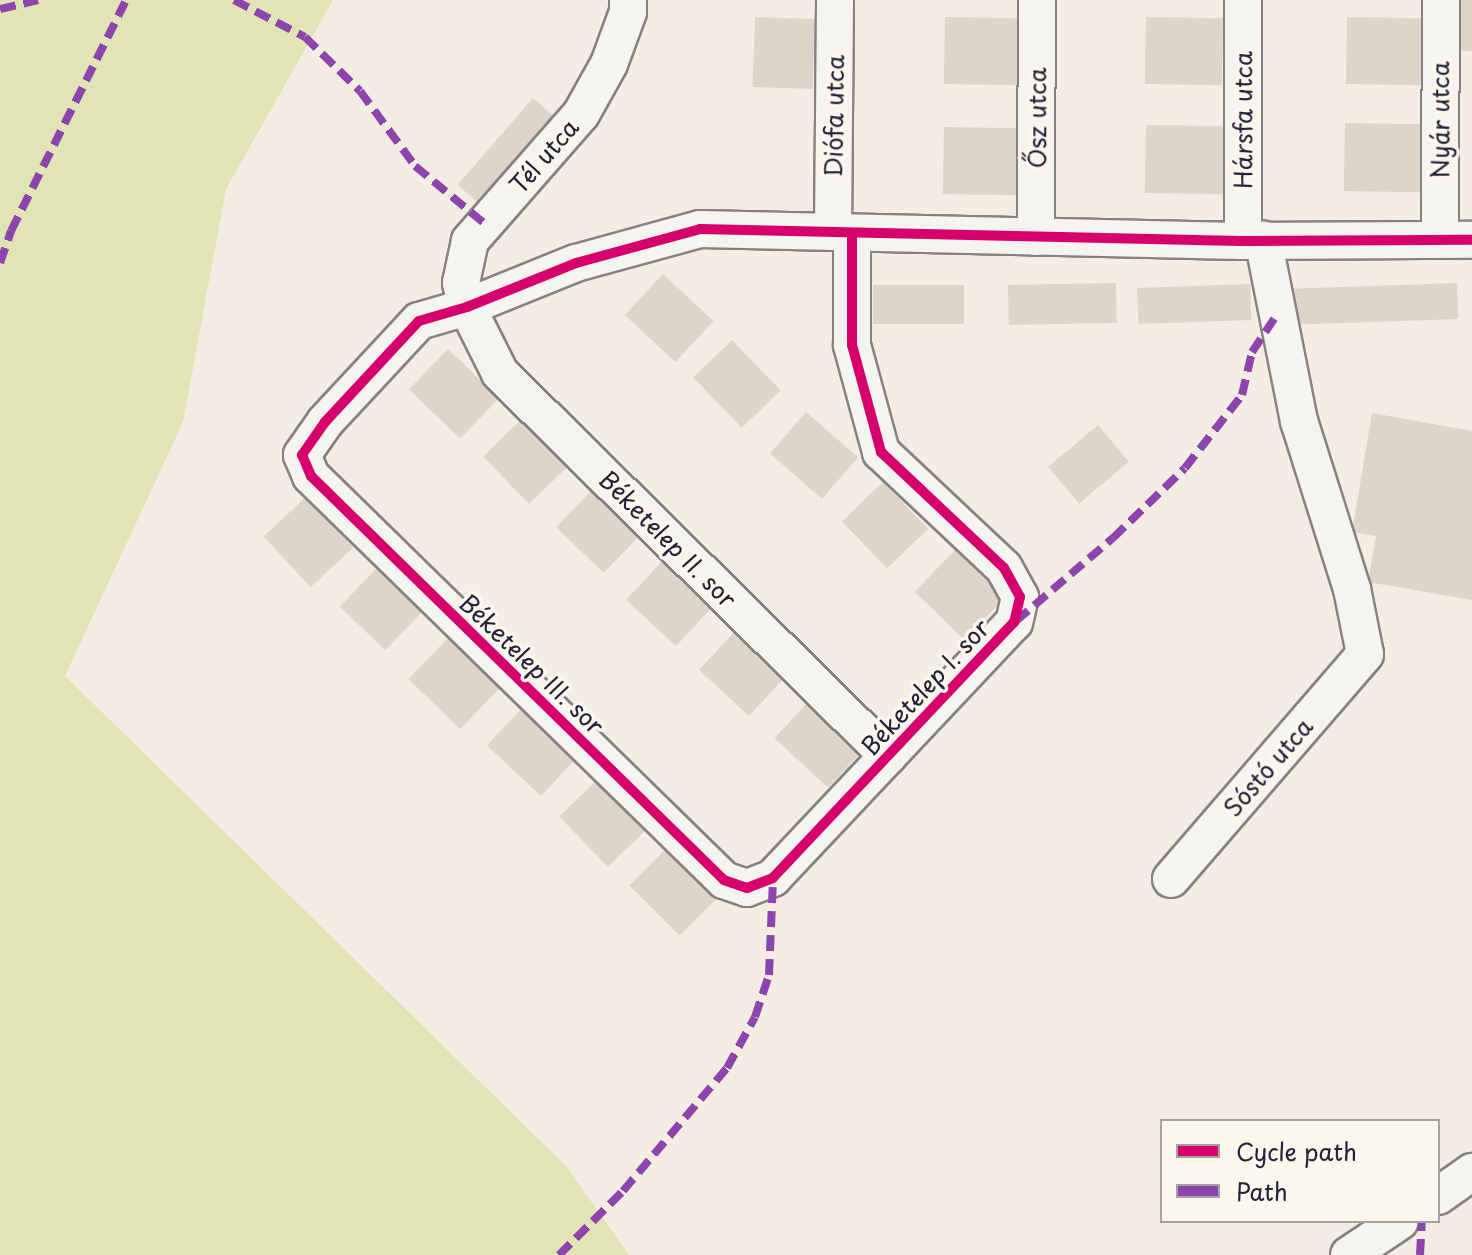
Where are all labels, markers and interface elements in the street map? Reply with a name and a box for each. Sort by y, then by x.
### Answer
street label: Hársfa utca [1229,51,1257,189]
street label: Diófa utca [819,55,849,177]
street label: Nyár utca [1426,61,1454,179]
street label: Ősz utca [1023,68,1051,168]
street label: Tél utca [503,112,585,200]
street label: Béketelep II. sor [593,464,743,614]
street label: Béketelep III. sor [453,587,611,741]
street label: Béketelep I. sor [854,612,996,762]
street label: Sóstó utca [1217,712,1319,822]
legend [1160,1119,1440,1223]
text: Cycle path [1236,1133,1357,1169]
text: Path [1236,1173,1288,1209]

